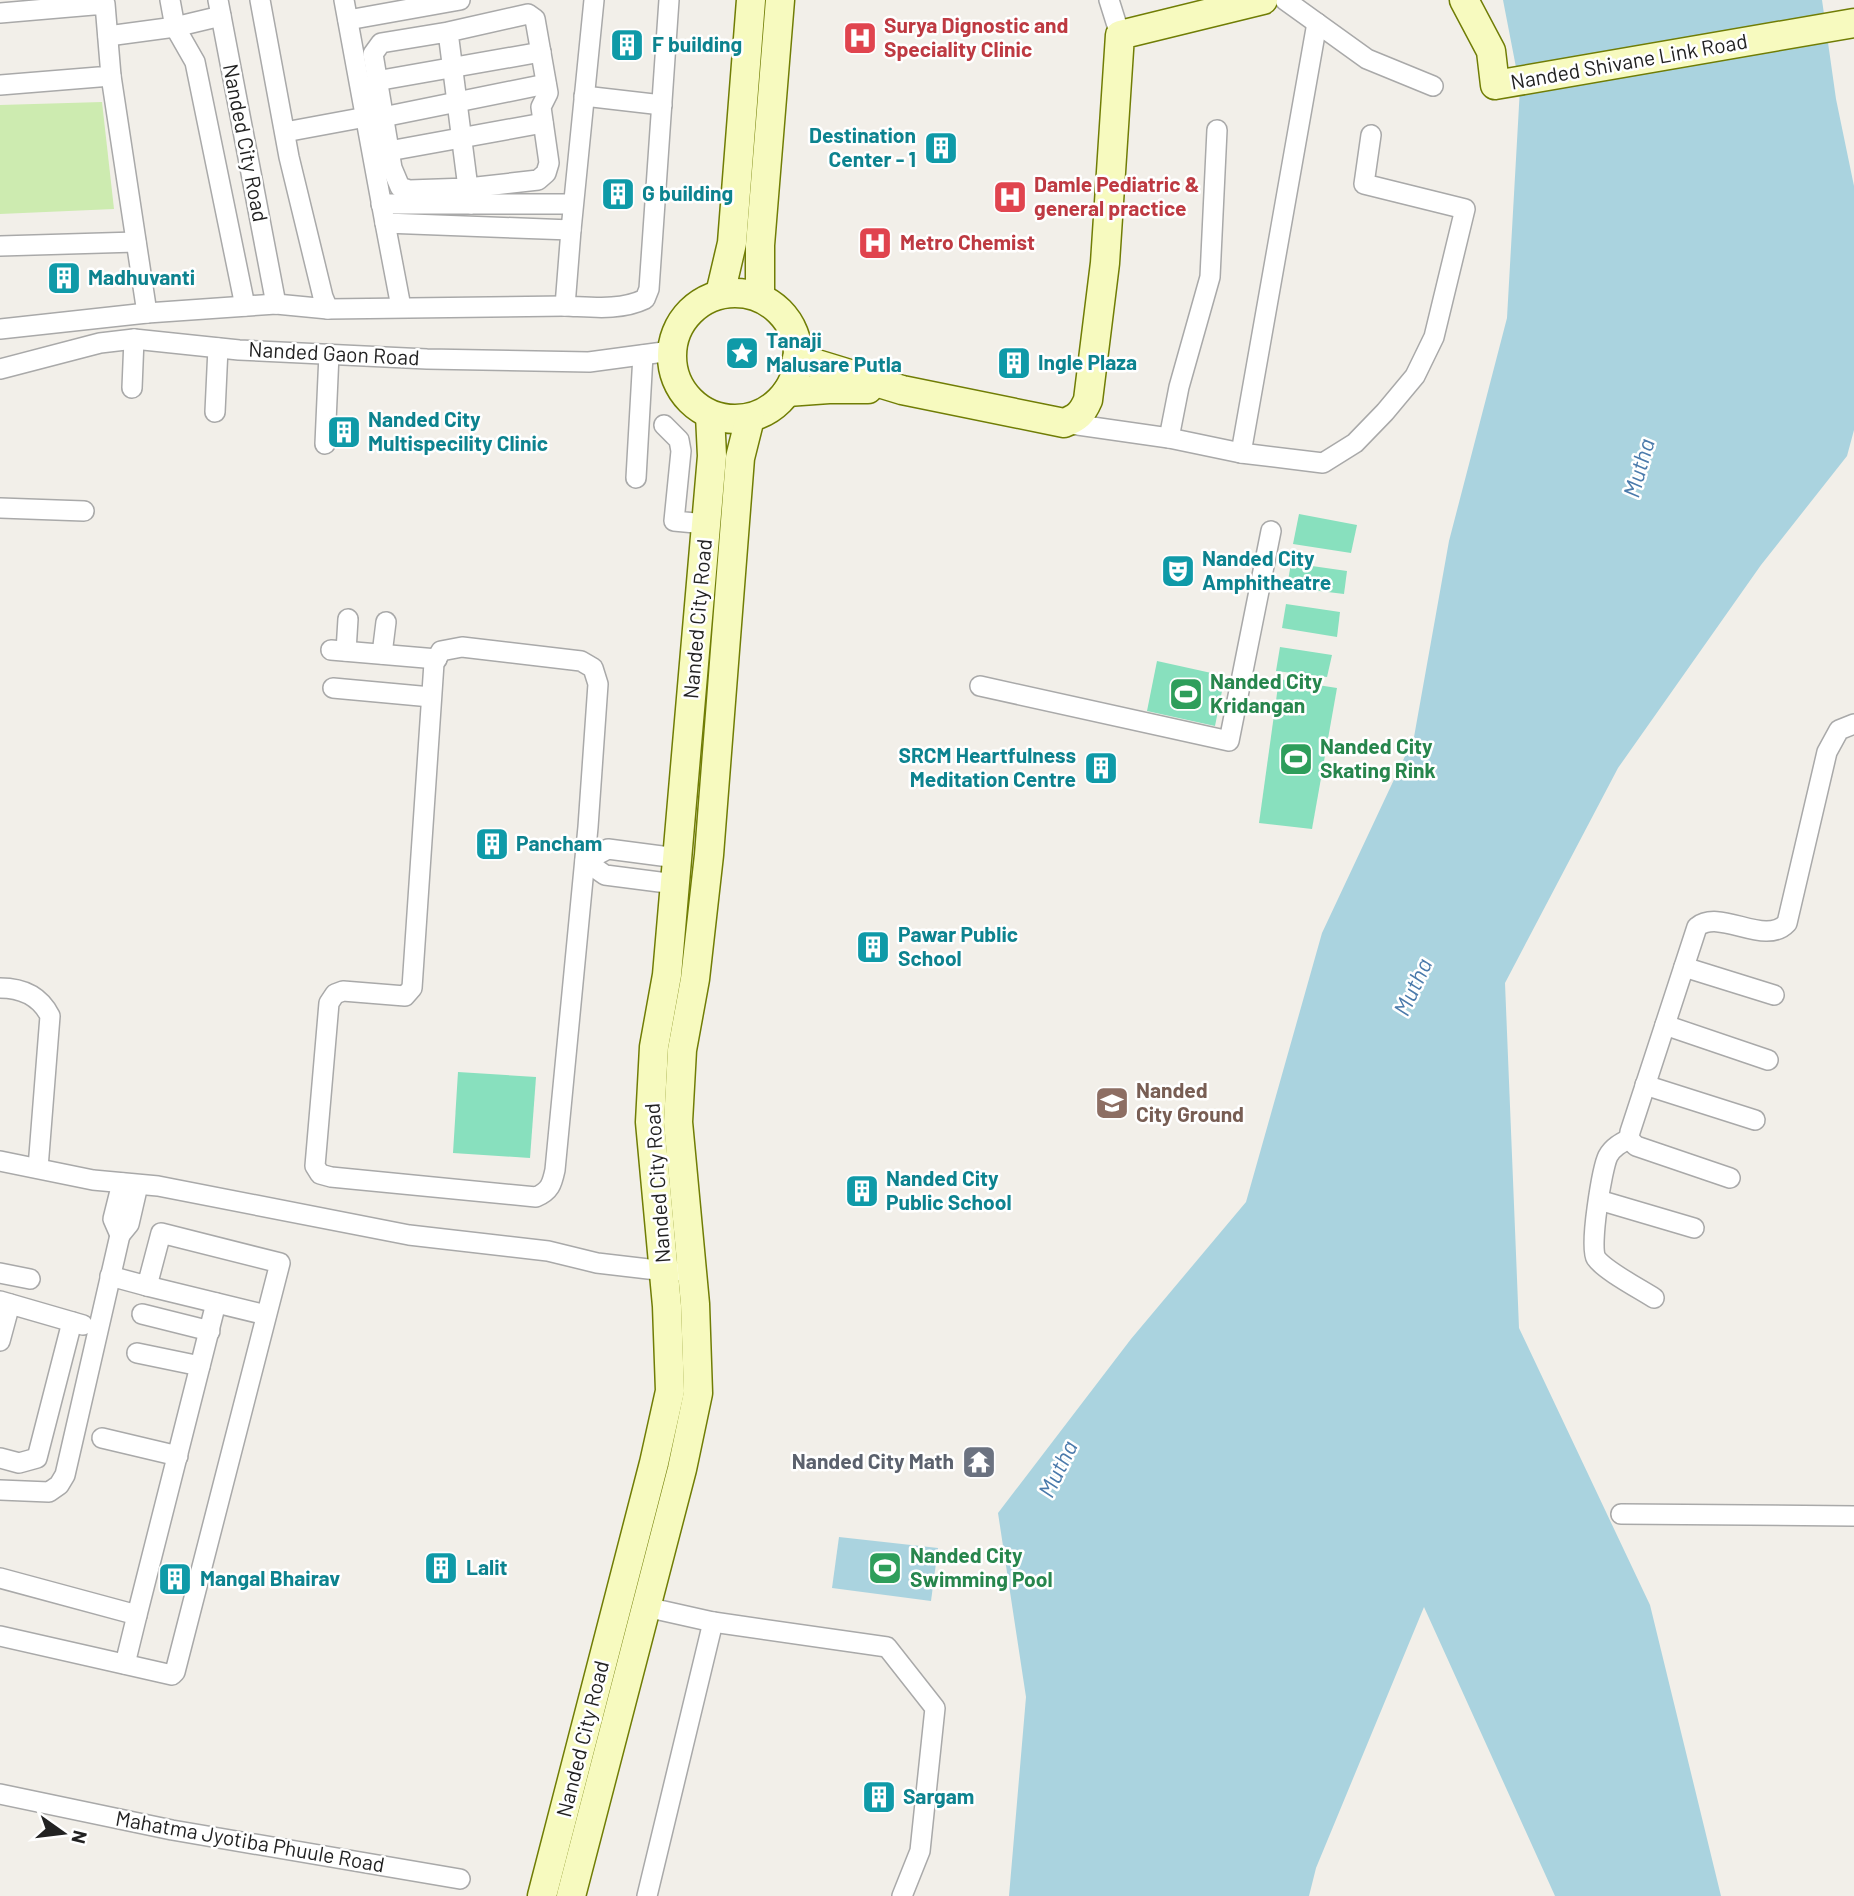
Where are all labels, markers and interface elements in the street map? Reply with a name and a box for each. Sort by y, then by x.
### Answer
place label: Surya Dignostic and Speciality Clinic [884,12,1068,61]
hospital icon: Surya Dignostic and Speciality Clinic [841,19,879,57]
building icon: F building [608,26,646,64]
street label: Nanded Shivane Link Road [1508,27,1749,94]
place label: F building [652,31,742,56]
street label: Nanded City Road [219,62,274,224]
place label: Destination Center - 1 [809,122,916,171]
building icon: Destination Center - 1 [922,129,960,167]
place label: Damle Pediatric & general practice [1034,171,1199,220]
building icon: G building [599,175,637,213]
hospital icon: Damle Pediatric & general practice [991,178,1029,216]
place label: G building [642,180,733,205]
hospital icon: Metro Chemist [856,224,894,262]
place label: Metro Chemist [900,229,1035,254]
building icon: Madhuvanti [45,259,83,297]
place label: Madhuvanti [88,264,195,289]
place label: Tanaji Malusare Putla [766,327,902,376]
place icon: Tanaji Malusare Putla [723,334,761,372]
street label: Nanded Gaon Road [248,336,420,369]
building icon: Ingle Plaza [995,344,1033,382]
place label: Ingle Plaza [1038,349,1137,374]
place label: Nanded City Multispecility Clinic [368,406,548,455]
building icon: Nanded City Multispecility Clinic [325,413,363,451]
water label: Mutha [1616,435,1660,501]
street label: Nanded City Road [677,538,716,700]
place label: Nanded City Amphitheatre [1202,545,1331,594]
theatre icon: Nanded City Amphitheatre [1159,552,1197,590]
place label: Nanded City Kridangan [1210,668,1323,717]
sports icon: Nanded City Kridangan [1167,675,1205,713]
place label: Nanded City Skating Rink [1320,733,1436,782]
sports icon: Nanded City Skating Rink [1277,740,1315,778]
place label: SRCM Heartfulness Meditation Centre [898,742,1076,791]
building icon: SRCM Heartfulness Meditation Centre [1082,749,1120,787]
building icon: Pancham [473,825,511,863]
place label: Pancham [516,830,602,855]
place label: Pawar Public School [898,921,1018,970]
building icon: Pawar Public School [854,928,892,966]
water label: Mutha [1387,953,1438,1020]
place label: Nanded City Ground [1136,1077,1244,1126]
school or university icon: Nanded City Ground [1093,1084,1131,1122]
street label: Nanded City Road [638,1102,675,1264]
place label: Nanded City Public School [886,1165,1012,1214]
building icon: Nanded City Public School [843,1172,881,1210]
water label: Mutha [1031,1435,1083,1502]
temple icon: Nanded City Math [960,1443,998,1481]
place label: Nanded City Math [792,1448,954,1473]
place label: Nanded City Swimming Pool [910,1542,1053,1591]
building icon: Lalit [422,1549,460,1587]
sports icon: Nanded City Swimming Pool [866,1549,904,1587]
place label: Lalit [466,1554,508,1579]
building icon: Mangal Bhairav [156,1560,194,1598]
place label: Mangal Bhairav [200,1565,340,1590]
street label: Nanded City Road [550,1658,613,1820]
building icon: Sargam [860,1778,898,1816]
place label: Sargam [903,1783,974,1808]
north arrow [28,1798,98,1868]
street label: Mahatma Jyotiba Phuule Road [114,1805,387,1877]
text: N [67,1828,93,1846]

